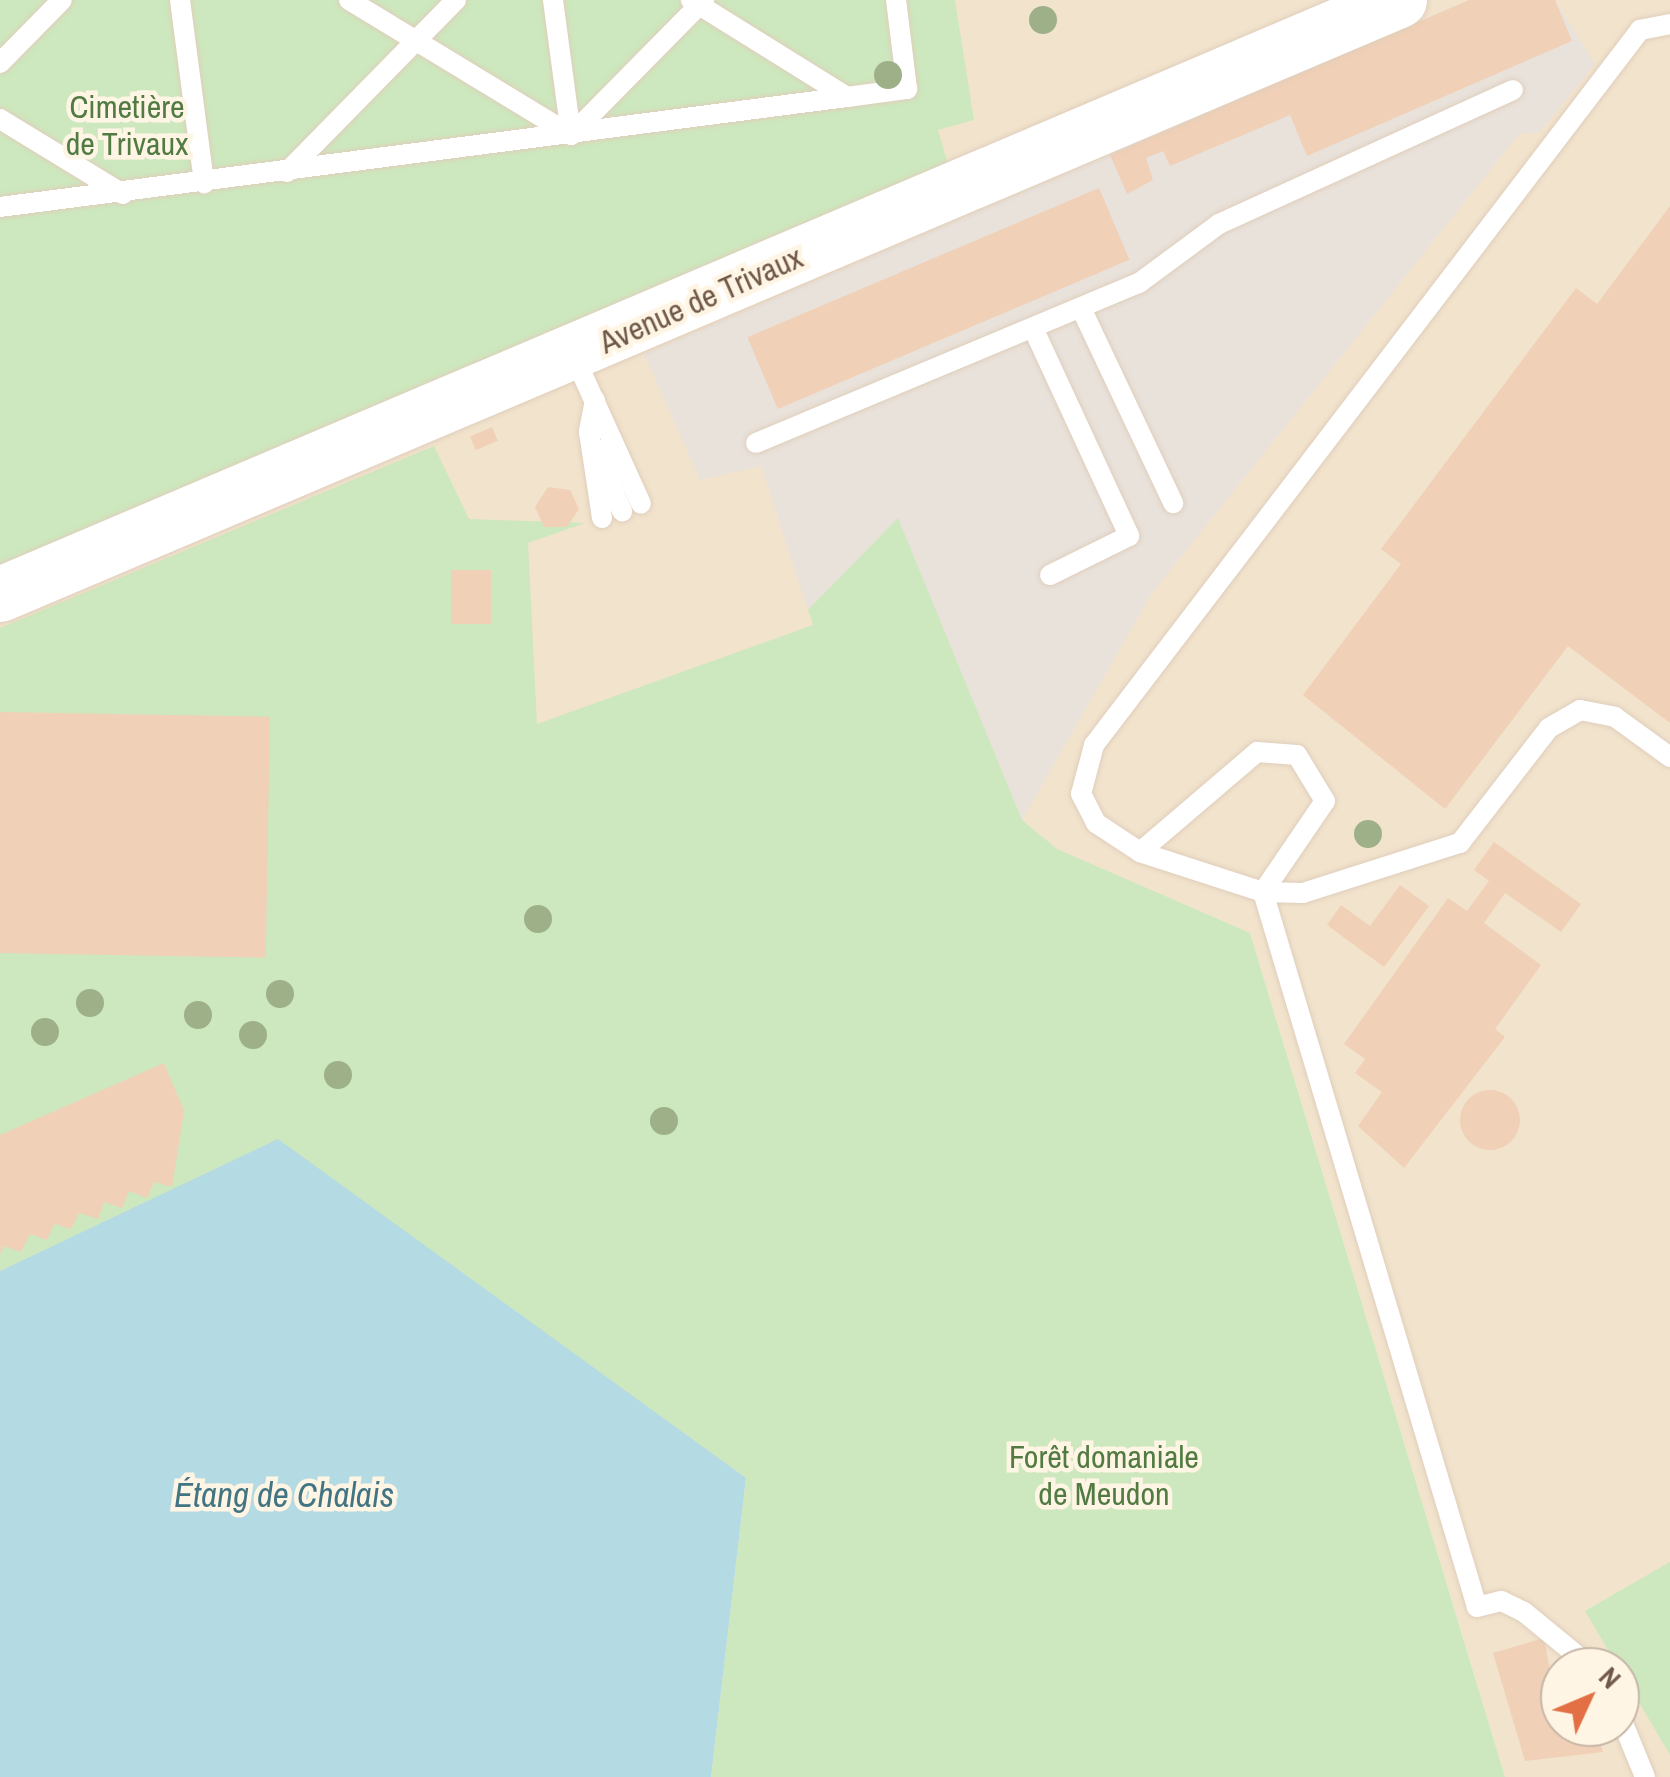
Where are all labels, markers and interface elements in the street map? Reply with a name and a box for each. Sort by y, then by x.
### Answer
park label: Cimetière de Trivaux [65,89,189,164]
street label: Avenue de Trivaux [593,238,809,362]
park label: Forêt domaniale de Meudon [1009,1439,1199,1514]
water label: Étang de Chalais [174,1474,394,1516]
north arrow [1540,1647,1640,1747]
text: N [1591,1658,1630,1697]

